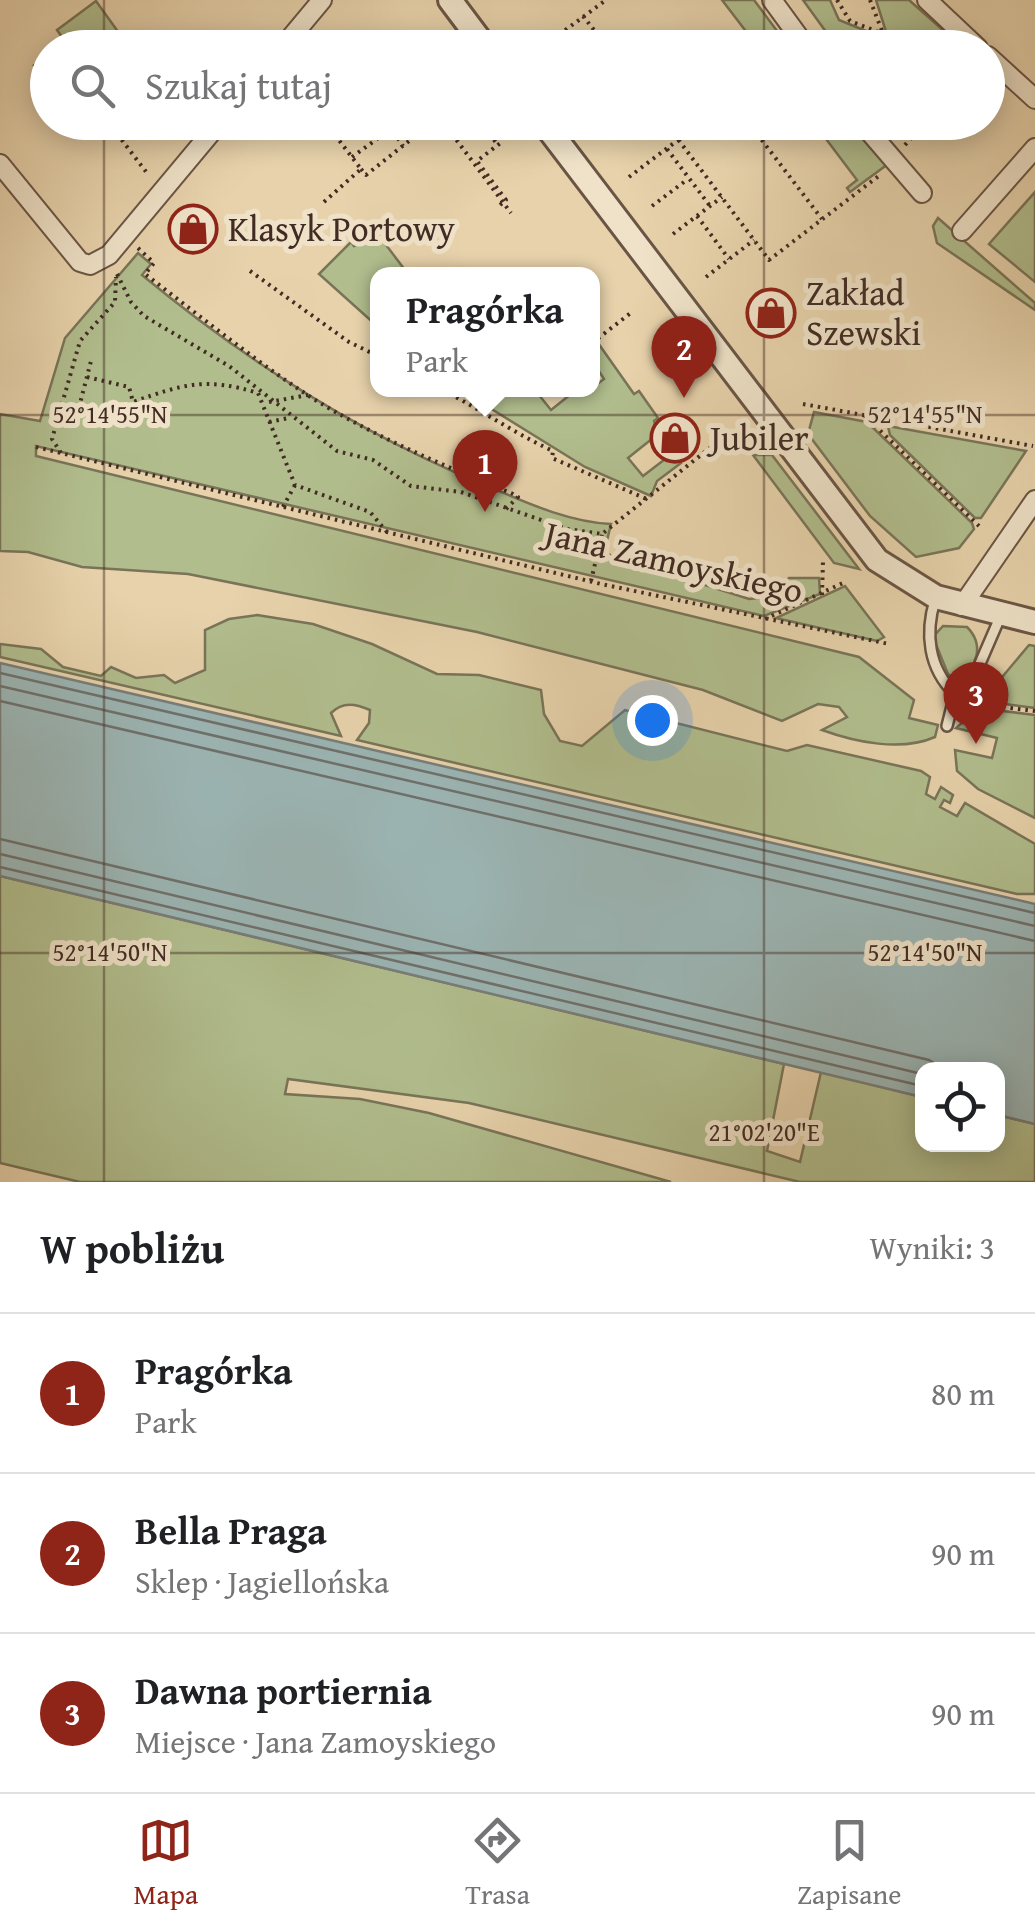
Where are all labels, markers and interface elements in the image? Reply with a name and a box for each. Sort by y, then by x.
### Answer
search box [30,30,1005,140]
text: Szukaj tutaj [145,57,332,113]
icon: search [65,58,120,113]
shop icon: Klasyk Portowy [167,203,219,255]
place label: Klasyk Portowy [228,203,456,254]
popup [370,267,600,397]
place label: Zakład Szewski [806,267,921,358]
text: Pragórka [406,281,564,337]
shop icon: Zakład Szewski [745,287,797,339]
pin: 2 [652,316,716,398]
text: Park [406,337,468,384]
text: 52°14'55"N [53,396,167,432]
text: 52°14'55"N [868,396,982,432]
shop icon: Jubiler [649,412,701,464]
place label: Jubiler [706,412,809,463]
pin: 1 [452,430,518,512]
street label: Jana Zamoyskiego [536,506,808,616]
pin: 3 [944,662,1008,744]
your location [627,695,678,746]
text: 52°14'50"N [53,934,167,970]
text: 52°14'50"N [868,934,982,970]
map controls [915,1062,1005,1152]
button: locate [915,1062,1005,1152]
text: 21°02'20"E [708,1114,820,1150]
text: W pobliżu [40,1217,224,1278]
text: Wyniki: 3 [869,1224,995,1271]
text: Pragórka [135,1342,292,1398]
text: 1 [64,1370,81,1417]
text: 80 m [931,1370,995,1417]
text: Park [135,1398,197,1445]
text: Bella Praga [135,1502,327,1558]
text: 2 [64,1530,81,1577]
text: 90 m [931,1530,995,1577]
text: Sklep · Jagiellońska [135,1558,389,1605]
text: Dawna portiernia [135,1662,432,1718]
text: 3 [64,1690,81,1737]
text: 90 m [931,1690,995,1737]
text: Miejsce · Jana Zamoyskiego [135,1718,496,1765]
tab: Mapa [134,1813,198,1914]
tab: Trasa [465,1813,530,1914]
tab: Zapisane [797,1813,901,1914]

